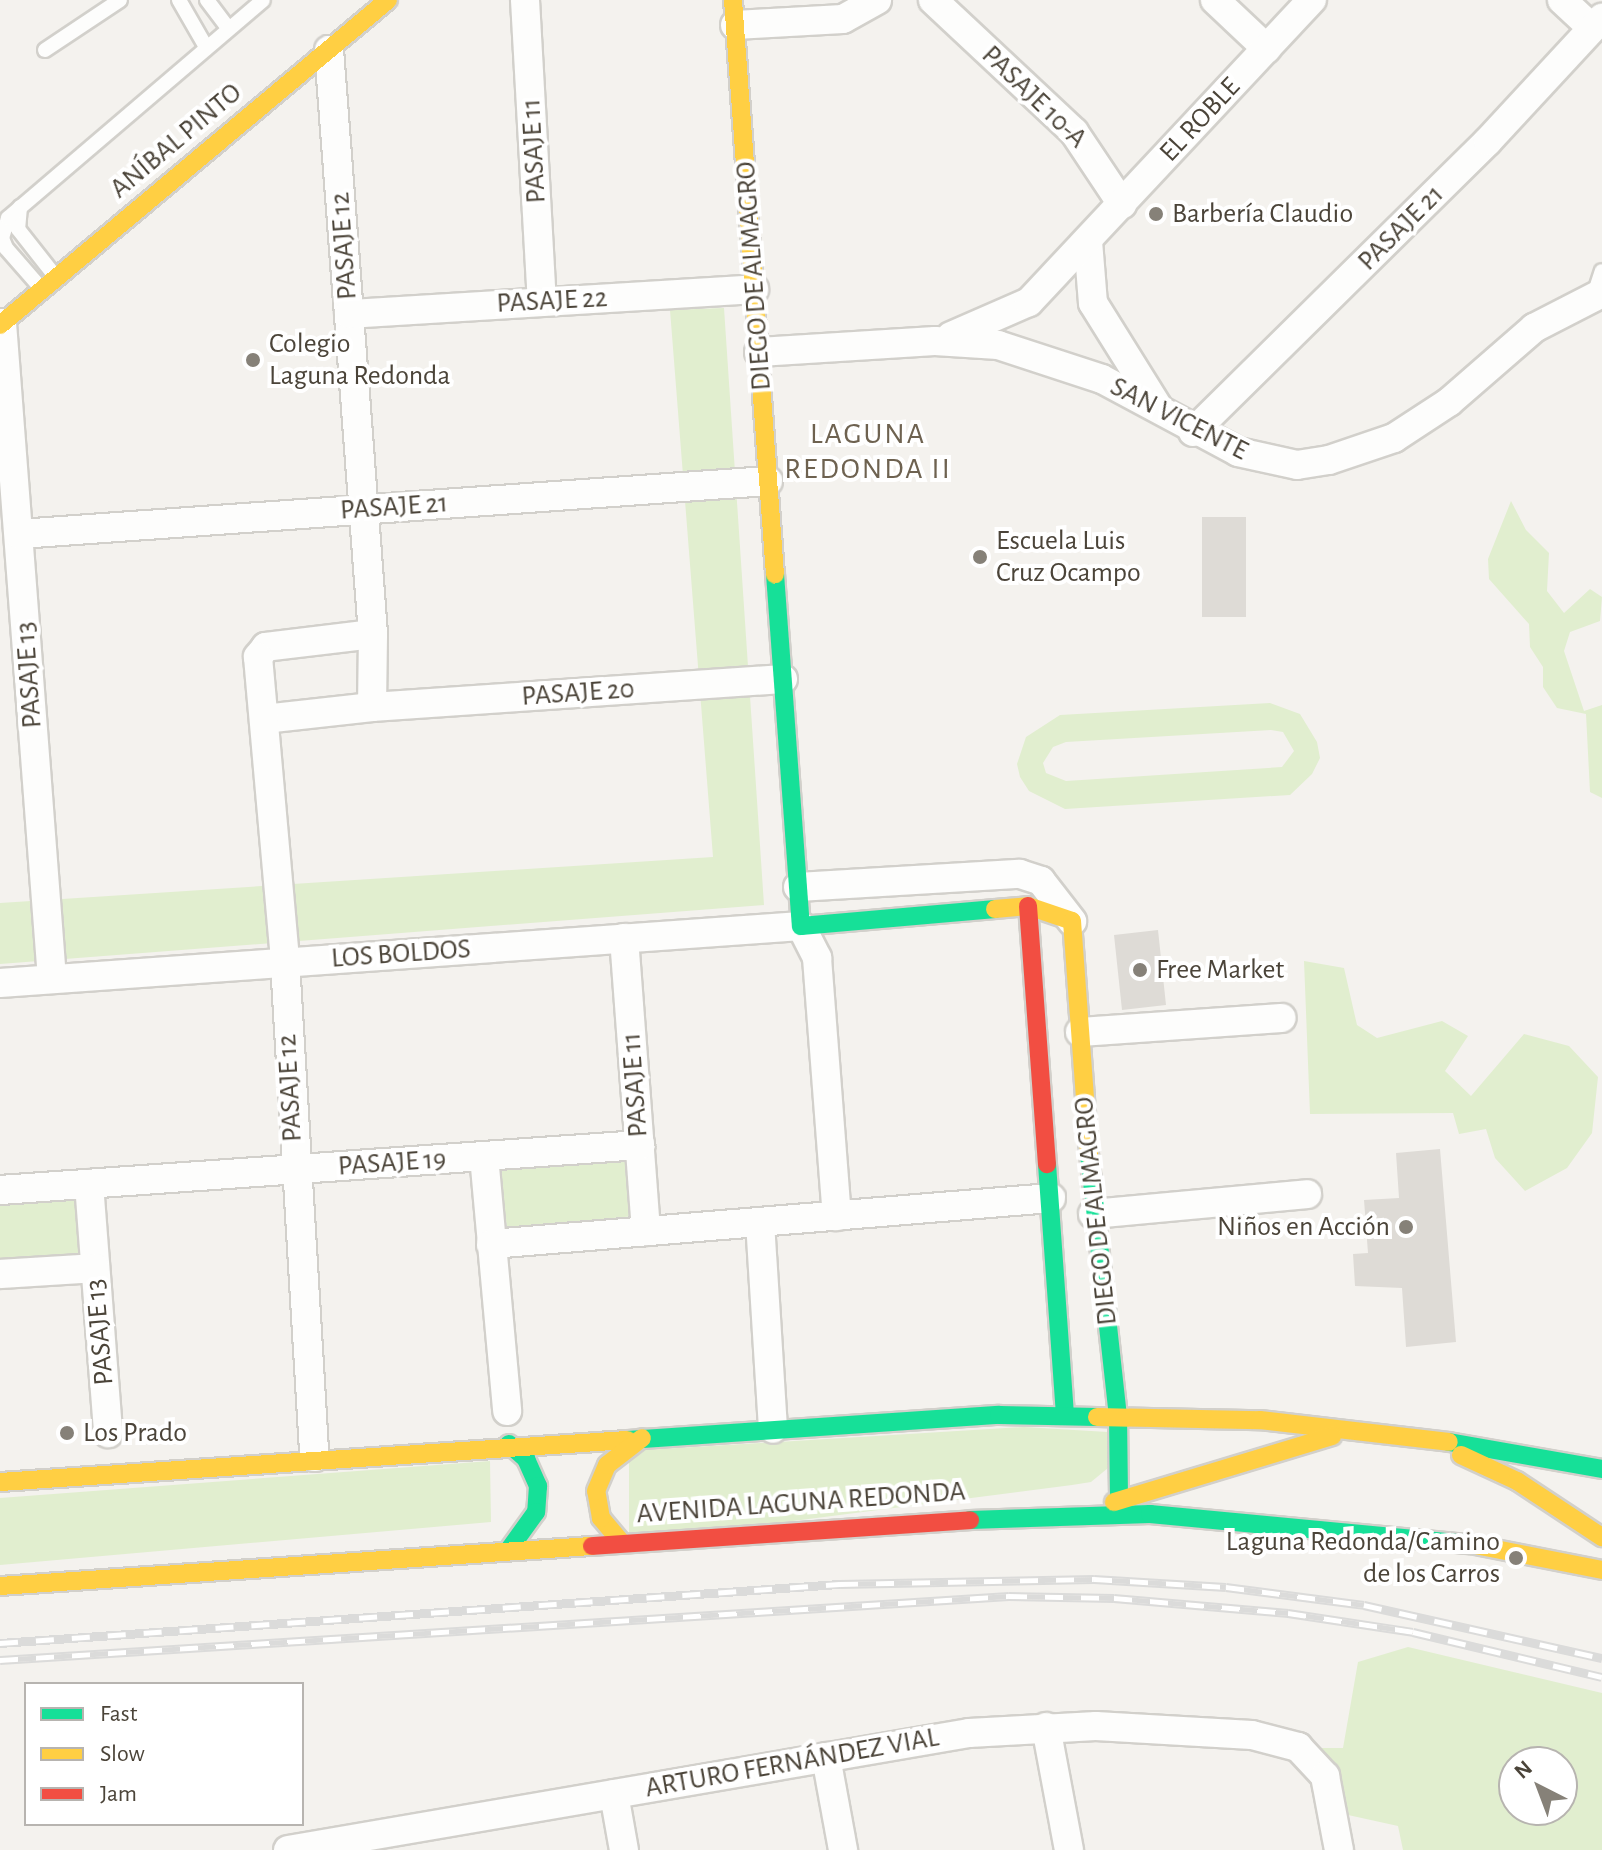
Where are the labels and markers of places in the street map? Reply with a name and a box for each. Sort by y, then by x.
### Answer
place label: Barbería Claudio [1172,197,1353,231]
marker: Barbería Claudio [1147,205,1165,223]
place label: Colegio Laguna Redonda [269,327,451,393]
marker: Colegio Laguna Redonda [244,351,262,369]
place label: Escuela Luis Cruz Ocampo [996,524,1141,590]
marker: Escuela Luis Cruz Ocampo [971,548,989,566]
place label: Free Market [1156,953,1284,987]
marker: Free Market [1131,961,1149,979]
place label: Niños en Acción [1217,1210,1390,1244]
marker: Niños en Acción [1397,1218,1415,1236]
place label: Los Prado [83,1416,187,1450]
marker: Los Prado [58,1424,76,1442]
place label: Laguna Redonda/Camino de los Carros [1226,1525,1500,1591]
marker: Laguna Redonda/Camino de los Carros [1507,1549,1525,1567]

